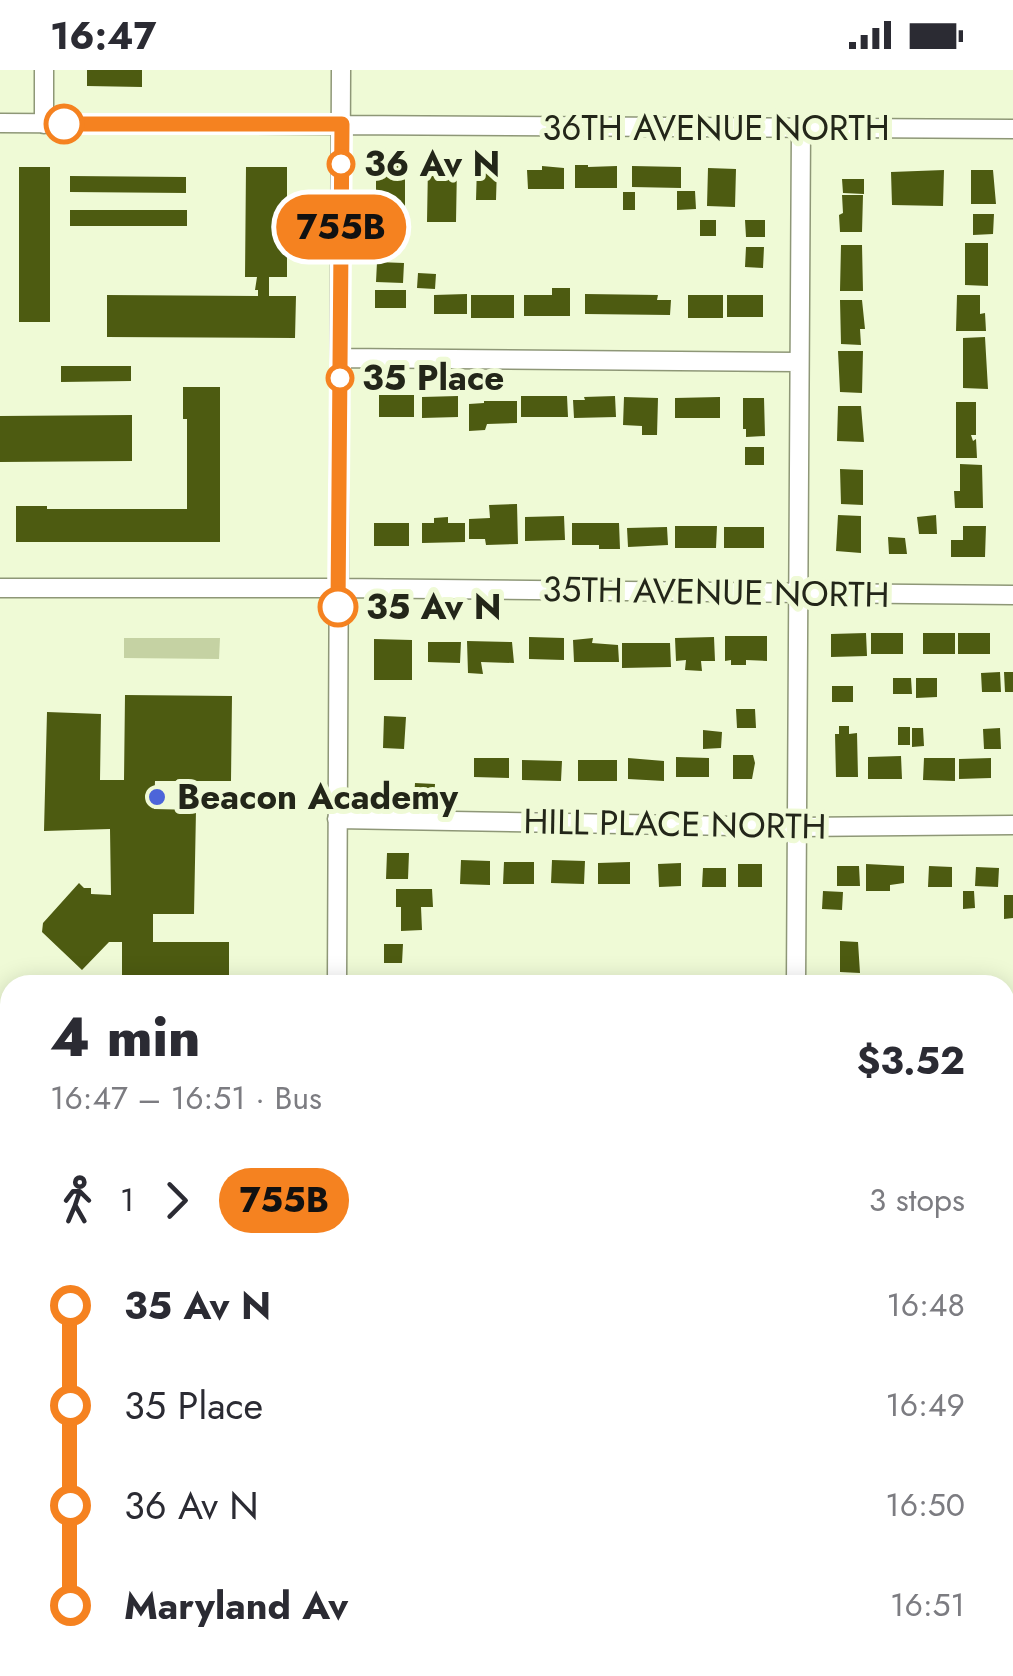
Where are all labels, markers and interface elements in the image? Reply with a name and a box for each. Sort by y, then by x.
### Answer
text: 16:47 [50,8,156,63]
street label: 36TH AVENUE NORTH [542,103,890,153]
unlabelled marker [45,105,83,143]
place label: 36 Av N [364,139,500,189]
marker: 36 Av N [328,151,354,177]
line badge: 755B [271,194,411,260]
text: 755B [296,202,386,252]
place label: 35 Place [362,353,504,403]
marker: 35 Place [327,365,353,391]
street label: 35TH AVENUE NORTH [542,564,890,620]
place label: 35 Av N [366,582,502,632]
marker: 35 Av N [319,588,357,626]
place label: Beacon Academy [177,772,459,822]
marker: Beacon Academy [146,786,168,808]
street label: HILL PLACE NORTH [523,796,827,852]
text: 4 min [50,997,200,1077]
text: $3.52 [857,1033,965,1088]
text: 16:47 – 16:51 · Bus [50,1075,322,1121]
icon: walk [50,1173,105,1228]
icon: forward [149,1173,204,1228]
text: 755B [239,1175,329,1225]
text: 1 [120,1177,134,1223]
text: 3 stops [869,1177,965,1223]
text: 35 Av N [124,1278,271,1333]
text: 16:48 [886,1282,965,1328]
text: 35 Place [124,1378,263,1433]
text: 16:49 [885,1382,965,1428]
text: 36 Av N [124,1478,259,1533]
text: 16:50 [885,1482,965,1528]
text: Maryland Av [124,1578,348,1633]
text: 16:51 [890,1582,965,1628]

